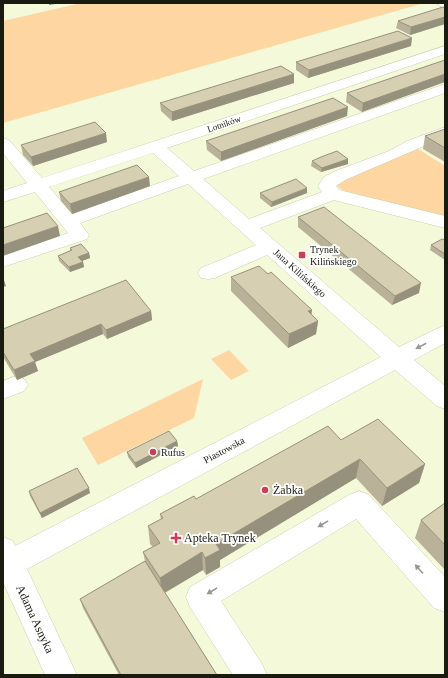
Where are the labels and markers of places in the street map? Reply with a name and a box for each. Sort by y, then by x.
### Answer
place label: Trynek Kilińskiego [310,244,357,267]
marker: Trynek Kilińskiego [297,250,307,260]
marker: Rufus [148,447,158,457]
place label: Rufus [161,447,185,458]
place label: Żabka [273,483,304,497]
marker: Żabka [260,485,270,495]
place label: Apteka Trynek [184,531,256,545]
marker: Apteka Trynek [171,533,181,543]

